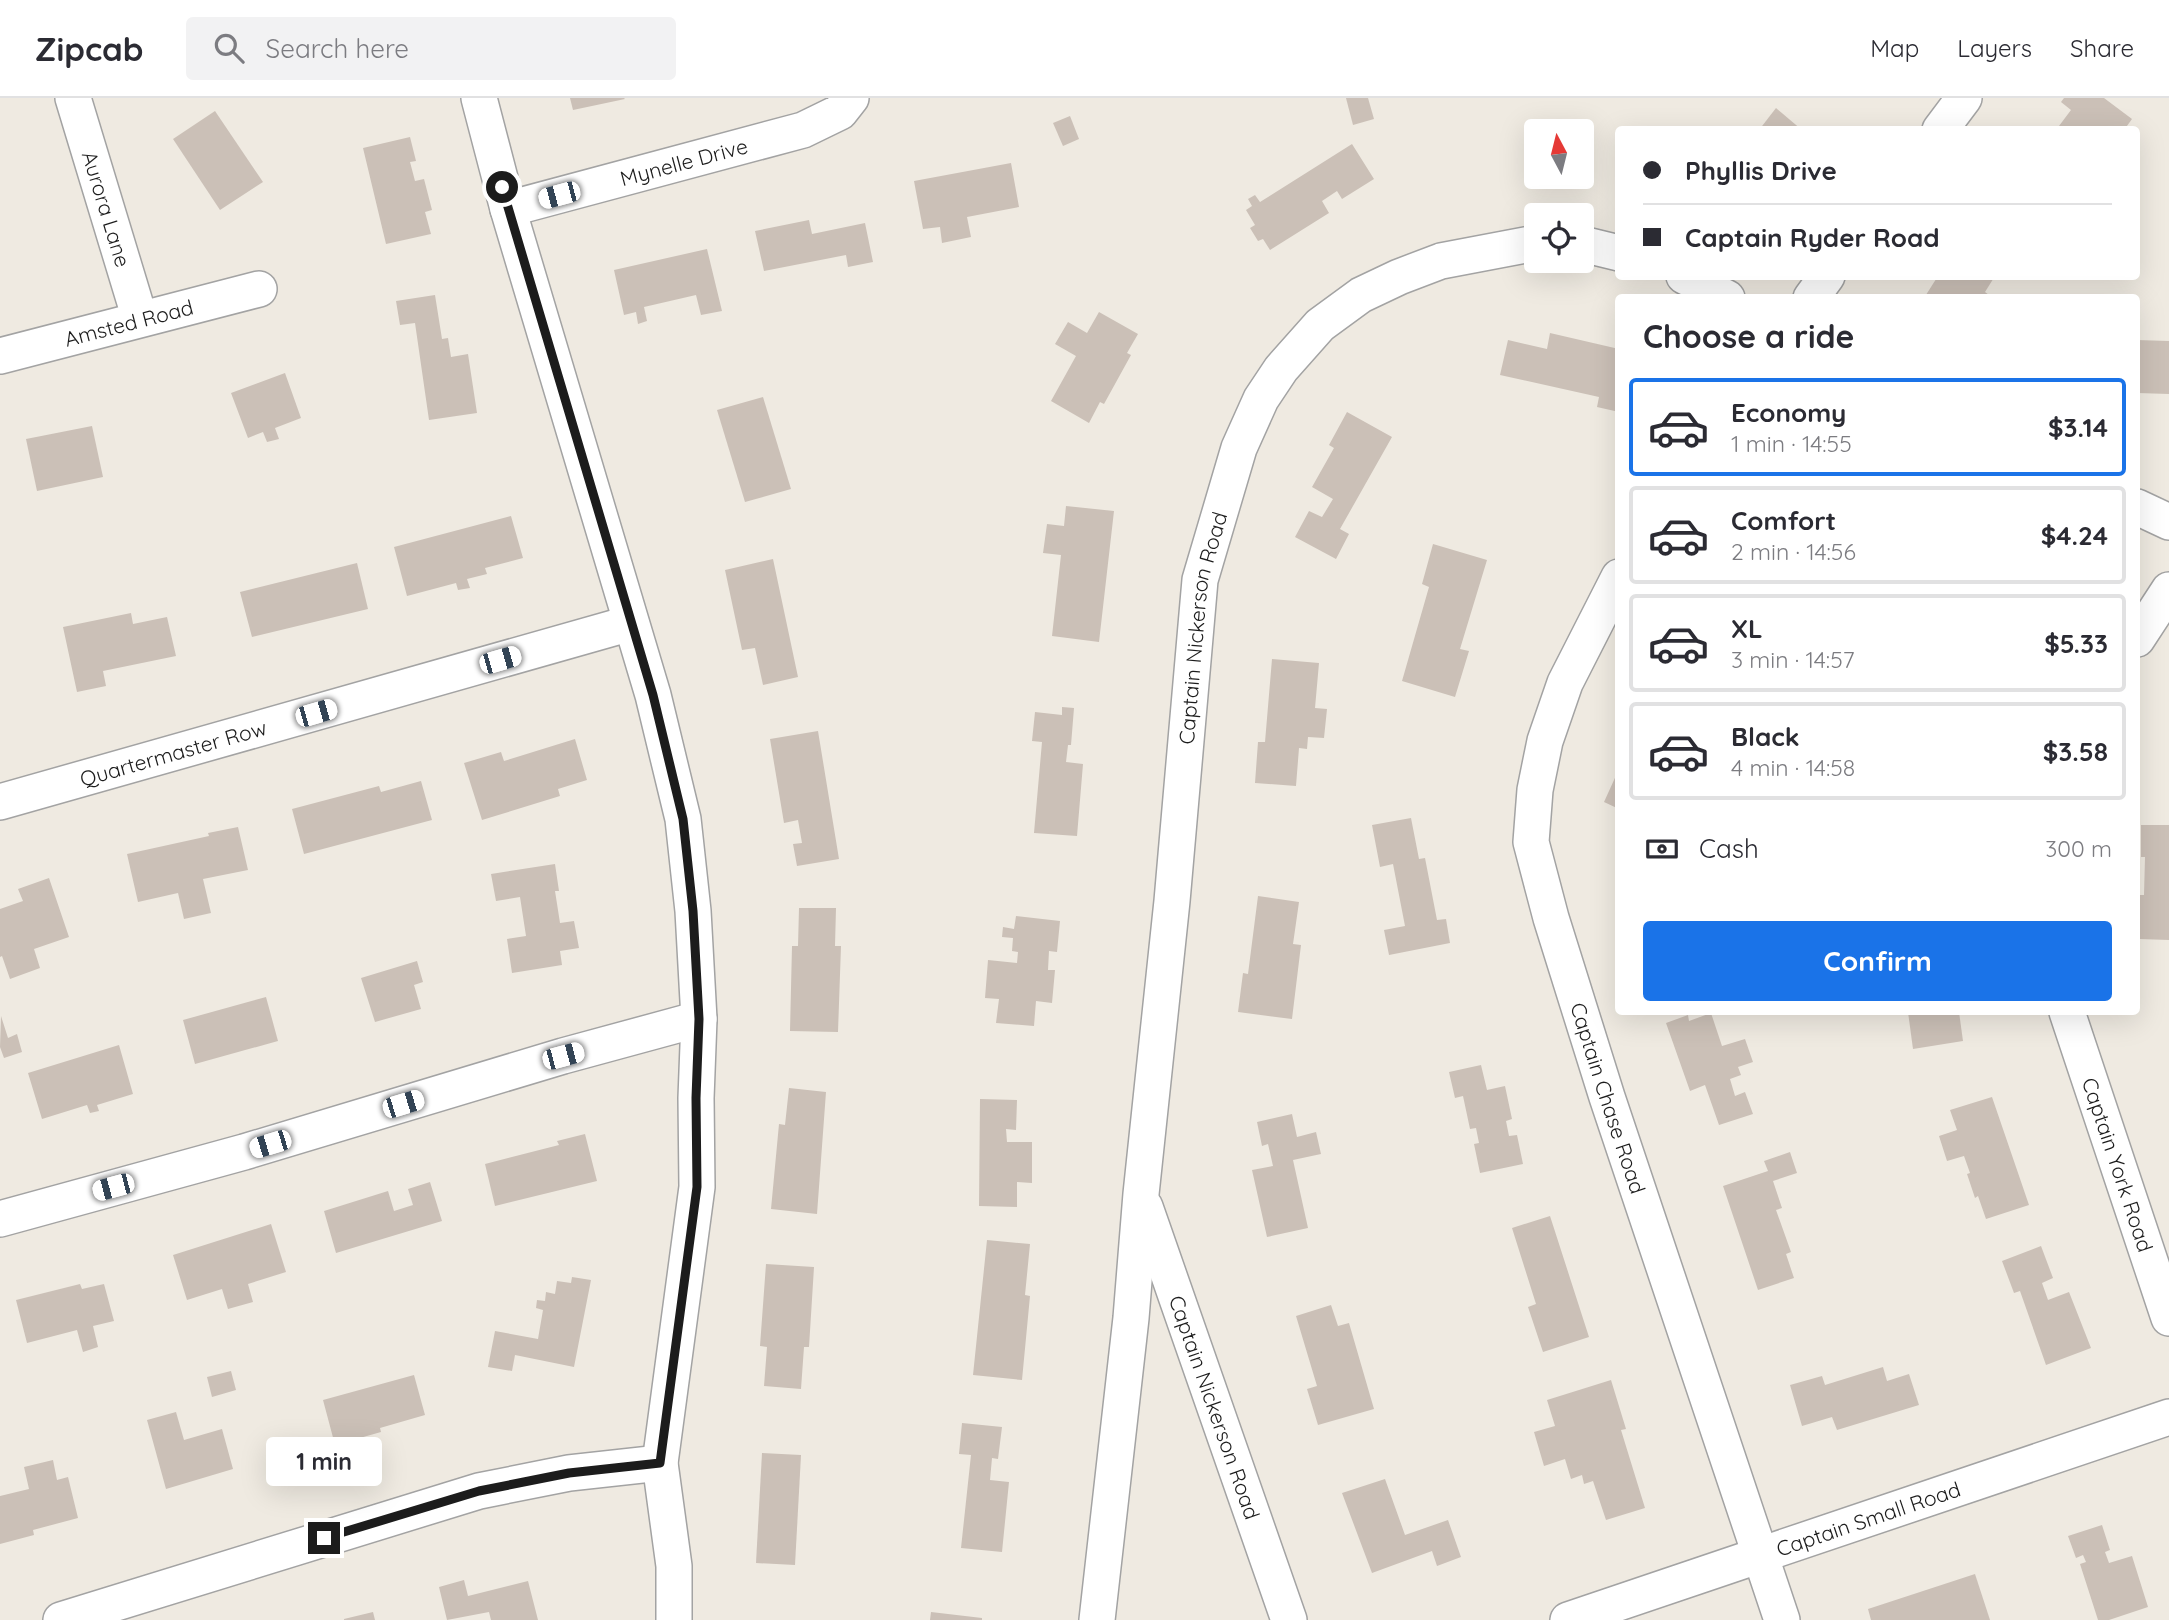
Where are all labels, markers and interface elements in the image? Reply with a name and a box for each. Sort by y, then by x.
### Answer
search box [186,17,676,80]
text: Zipcab [35,28,144,69]
icon: search [210,29,248,67]
text: Search here [266,32,409,65]
text: Map [1870,33,1919,63]
text: Layers [1957,33,2032,63]
text: Share [2070,33,2134,63]
north arrow [1524,119,1594,189]
map controls [1524,119,1594,273]
street label: Mynelle Drive [617,132,750,191]
street label: Aurora Lane [77,148,136,270]
text: Phyllis Drive [1685,154,1837,187]
route start [486,171,518,203]
car [536,179,583,211]
button: locate [1524,203,1594,273]
text: Captain Ryder Road [1685,221,1940,254]
street label: Amsted Road [62,294,196,352]
text: Choose a ride [1643,316,1855,356]
icon: car [1647,396,1710,459]
text: Economy [1731,396,1846,429]
text: $3.14 [2048,411,2108,444]
text: 1 min · 14:55 [1731,429,1852,458]
icon: car [1647,504,1710,567]
text: Comfort [1731,504,1836,537]
street label: Captain Nickerson Road [1173,509,1232,745]
text: $4.24 [2041,519,2108,552]
text: 2 min · 14:56 [1731,537,1856,566]
icon: car [1647,612,1710,675]
text: XL [1731,612,1763,645]
text: $5.33 [2044,627,2108,660]
car [477,644,524,676]
text: 3 min · 14:57 [1731,645,1855,674]
car [293,697,340,729]
street label: Quartermaster Row [77,714,270,792]
icon: car [1647,720,1710,783]
text: Black [1731,720,1800,753]
text: $3.58 [2043,735,2108,768]
text: 4 min · 14:58 [1731,753,1855,782]
icon: cash [1643,830,1681,868]
text: Cash [1699,832,1759,865]
text: 300 m [2045,834,2112,863]
button: Confirm [1643,921,2112,1001]
street label: Captain Chase Road [1565,999,1651,1197]
car [540,1040,587,1072]
street label: Captain York Road [2077,1074,2159,1255]
car [380,1088,427,1120]
car [247,1128,294,1160]
car [90,1171,137,1203]
street label: Captain Nickerson Road [1164,1292,1266,1523]
callout: 1 min [266,1436,382,1486]
text: 1 min [296,1447,352,1476]
street label: Captain Small Road [1773,1475,1964,1562]
route end [308,1522,340,1554]

